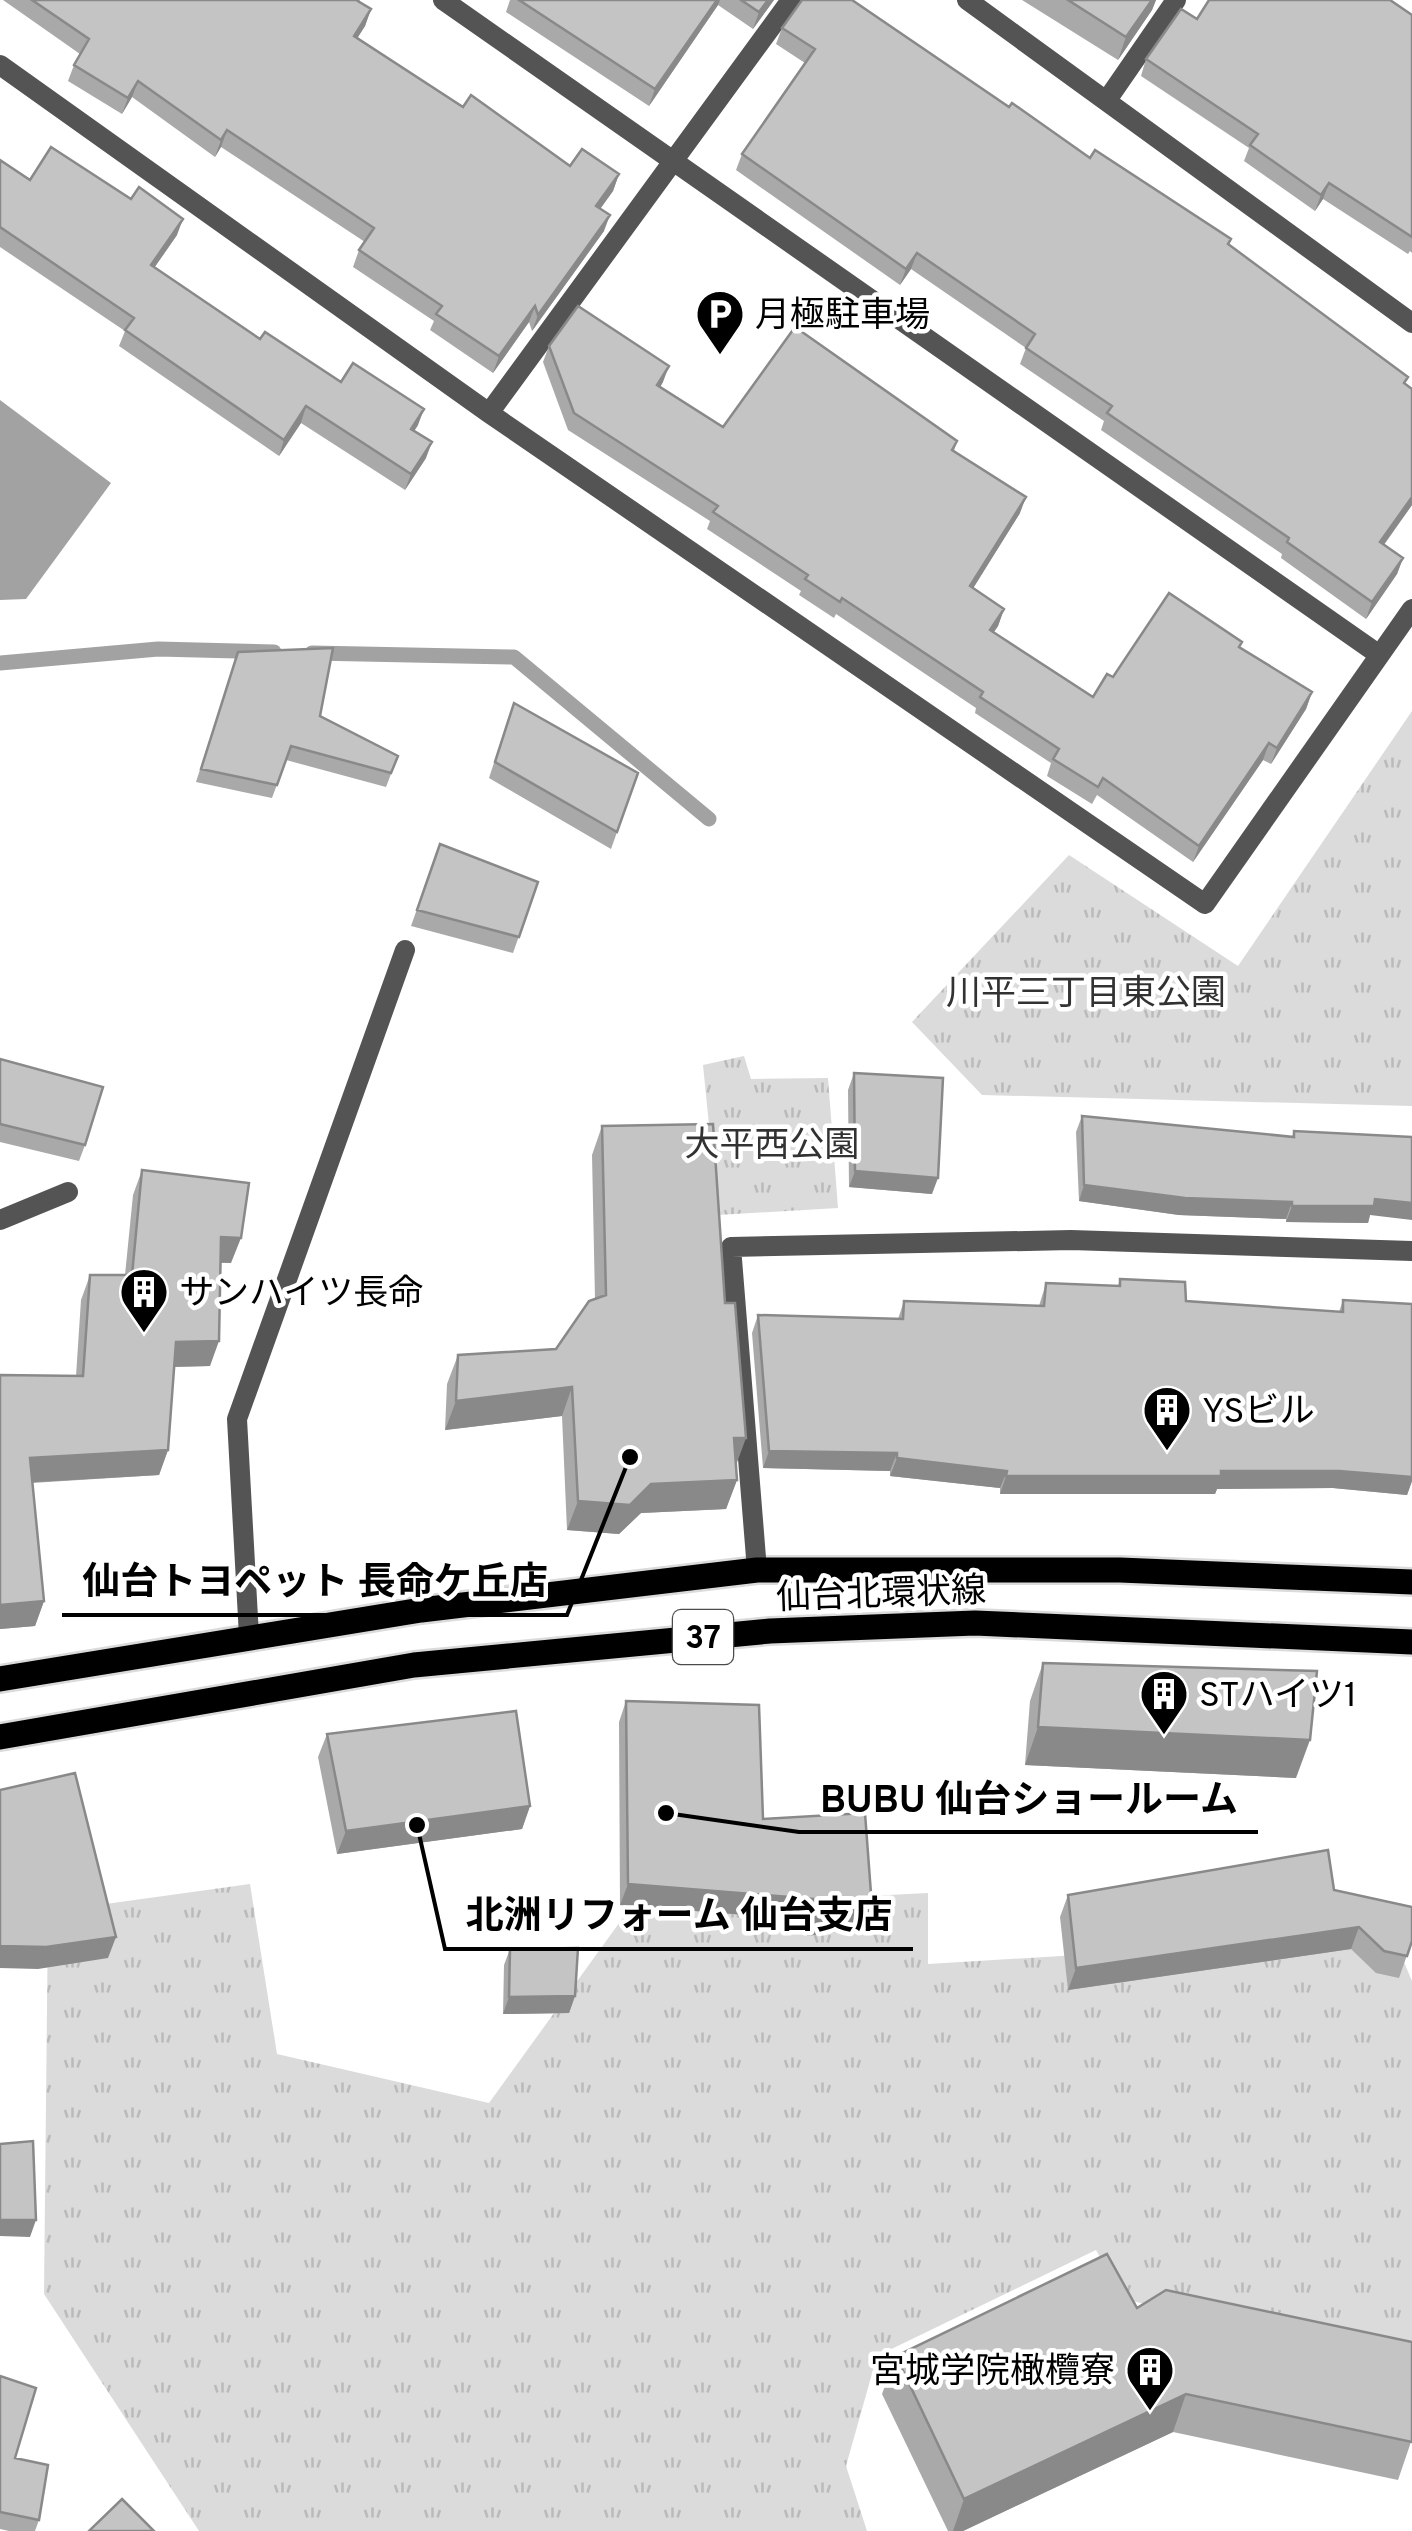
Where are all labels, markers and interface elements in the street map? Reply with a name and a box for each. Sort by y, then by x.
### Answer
parking icon: 月極駐車場 [694,288,746,356]
place label: 月極駐車場 [755,295,930,339]
park label: 川平三丁目東公園 [946,973,1226,1017]
park label: 大平西公園 [684,1125,860,1169]
building icon: サンハイツ長命 [118,1266,170,1334]
place label: サンハイツ長命 [179,1273,423,1317]
building icon: YSビル [1141,1384,1193,1452]
place label: YSビル [1202,1391,1315,1435]
callout: 仙台トヨペット 長命ケ丘店 [62,1547,567,1615]
text: 仙台トヨペット 長命ケ丘店 [82,1560,548,1609]
street label: 仙台北環状線 [775,1570,987,1622]
road number: 37 [673,1610,733,1664]
building icon: STハイツ1 [1138,1668,1190,1736]
place label: STハイツ1 [1199,1675,1357,1719]
callout: BUBU 仙台ショールーム [799,1764,1258,1832]
text: BUBU 仙台ショールーム [820,1778,1238,1827]
callout: 北洲リフォーム 仙台支店 [445,1881,913,1949]
text: 北洲リフォーム 仙台支店 [466,1894,892,1943]
building icon: 宮城学院橄欖寮 [1124,2344,1176,2412]
place label: 宮城学院橄欖寮 [870,2351,1115,2395]

